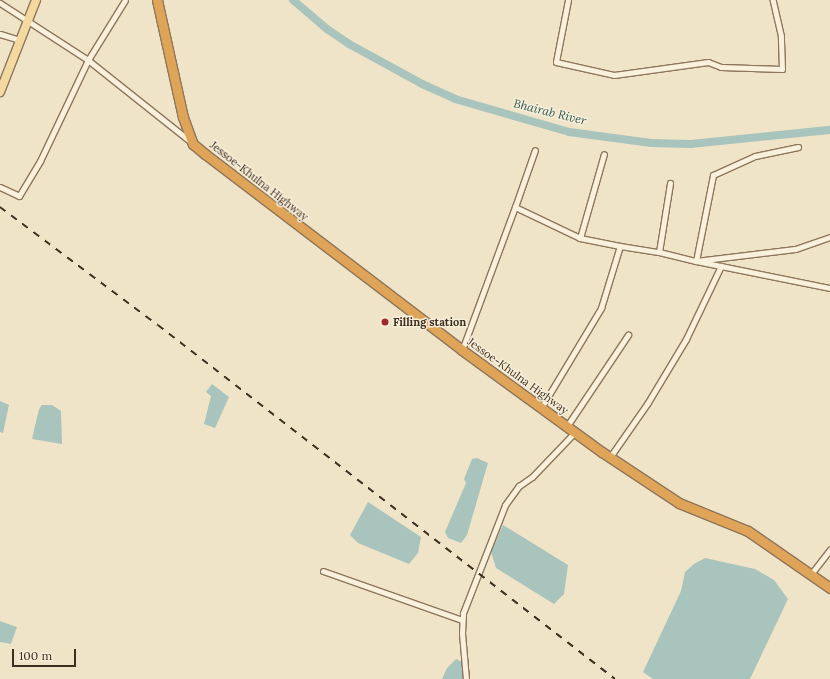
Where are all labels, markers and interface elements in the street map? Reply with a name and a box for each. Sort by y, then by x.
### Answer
water label: Bhairab River [512,96,588,128]
street label: Jessoe-Khulna Highway [207,139,311,223]
place label: Filling station [393,315,466,329]
marker: Filling station [380,317,390,327]
street label: Jessoe-Khulna Highway [465,335,571,417]
scale bar [14,641,78,667]
text: 100 m [19,648,52,663]

